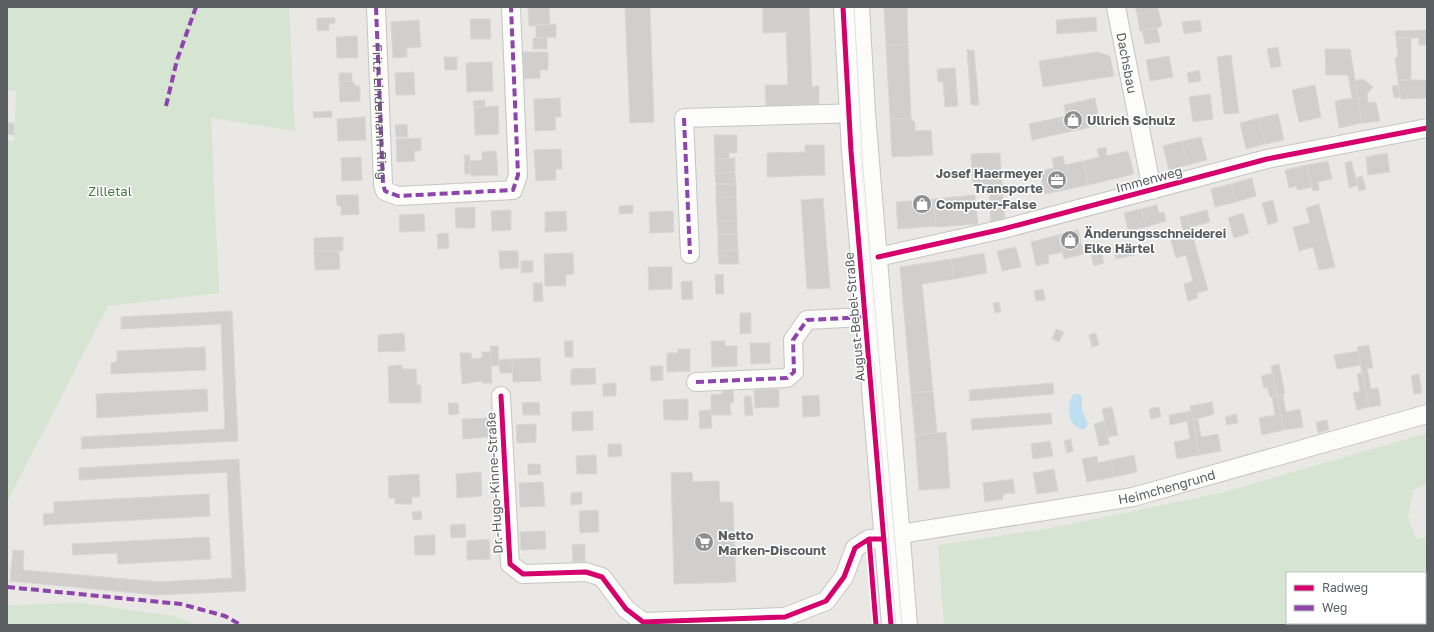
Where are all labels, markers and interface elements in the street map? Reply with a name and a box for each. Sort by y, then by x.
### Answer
street label: Dachsbau [1113,31,1141,95]
street label: Fritz-Lindemann-Ring [369,44,391,180]
shop icon: Ullrich Schulz [1062,109,1084,131]
place label: Ullrich Schulz [1087,112,1176,128]
street label: Immenweg [1114,162,1184,196]
place label: Josef Haermeyer Transporte [936,165,1043,196]
office icon: Josef Haermeyer Transporte [1046,169,1068,191]
park label: Zilletal [88,183,132,199]
shop icon: Computer-False [911,193,933,215]
place label: Computer-False [936,196,1037,212]
place label: Änderungsschneiderei Elke Härtel [1084,225,1226,256]
shop icon: Änderungsschneiderei Elke Härtel [1059,229,1081,251]
street label: August-Bebel-Straße [840,252,868,382]
street label: Dr.-Hugo-Kinne-Straße [482,412,506,554]
street label: Heimchengrund [1117,466,1217,507]
place label: Netto Marken-Discount [718,527,826,558]
supermarket icon: Netto Marken-Discount [693,531,715,553]
legend [1286,572,1426,624]
text: Radweg [1322,580,1368,595]
text: Weg [1322,600,1347,615]

